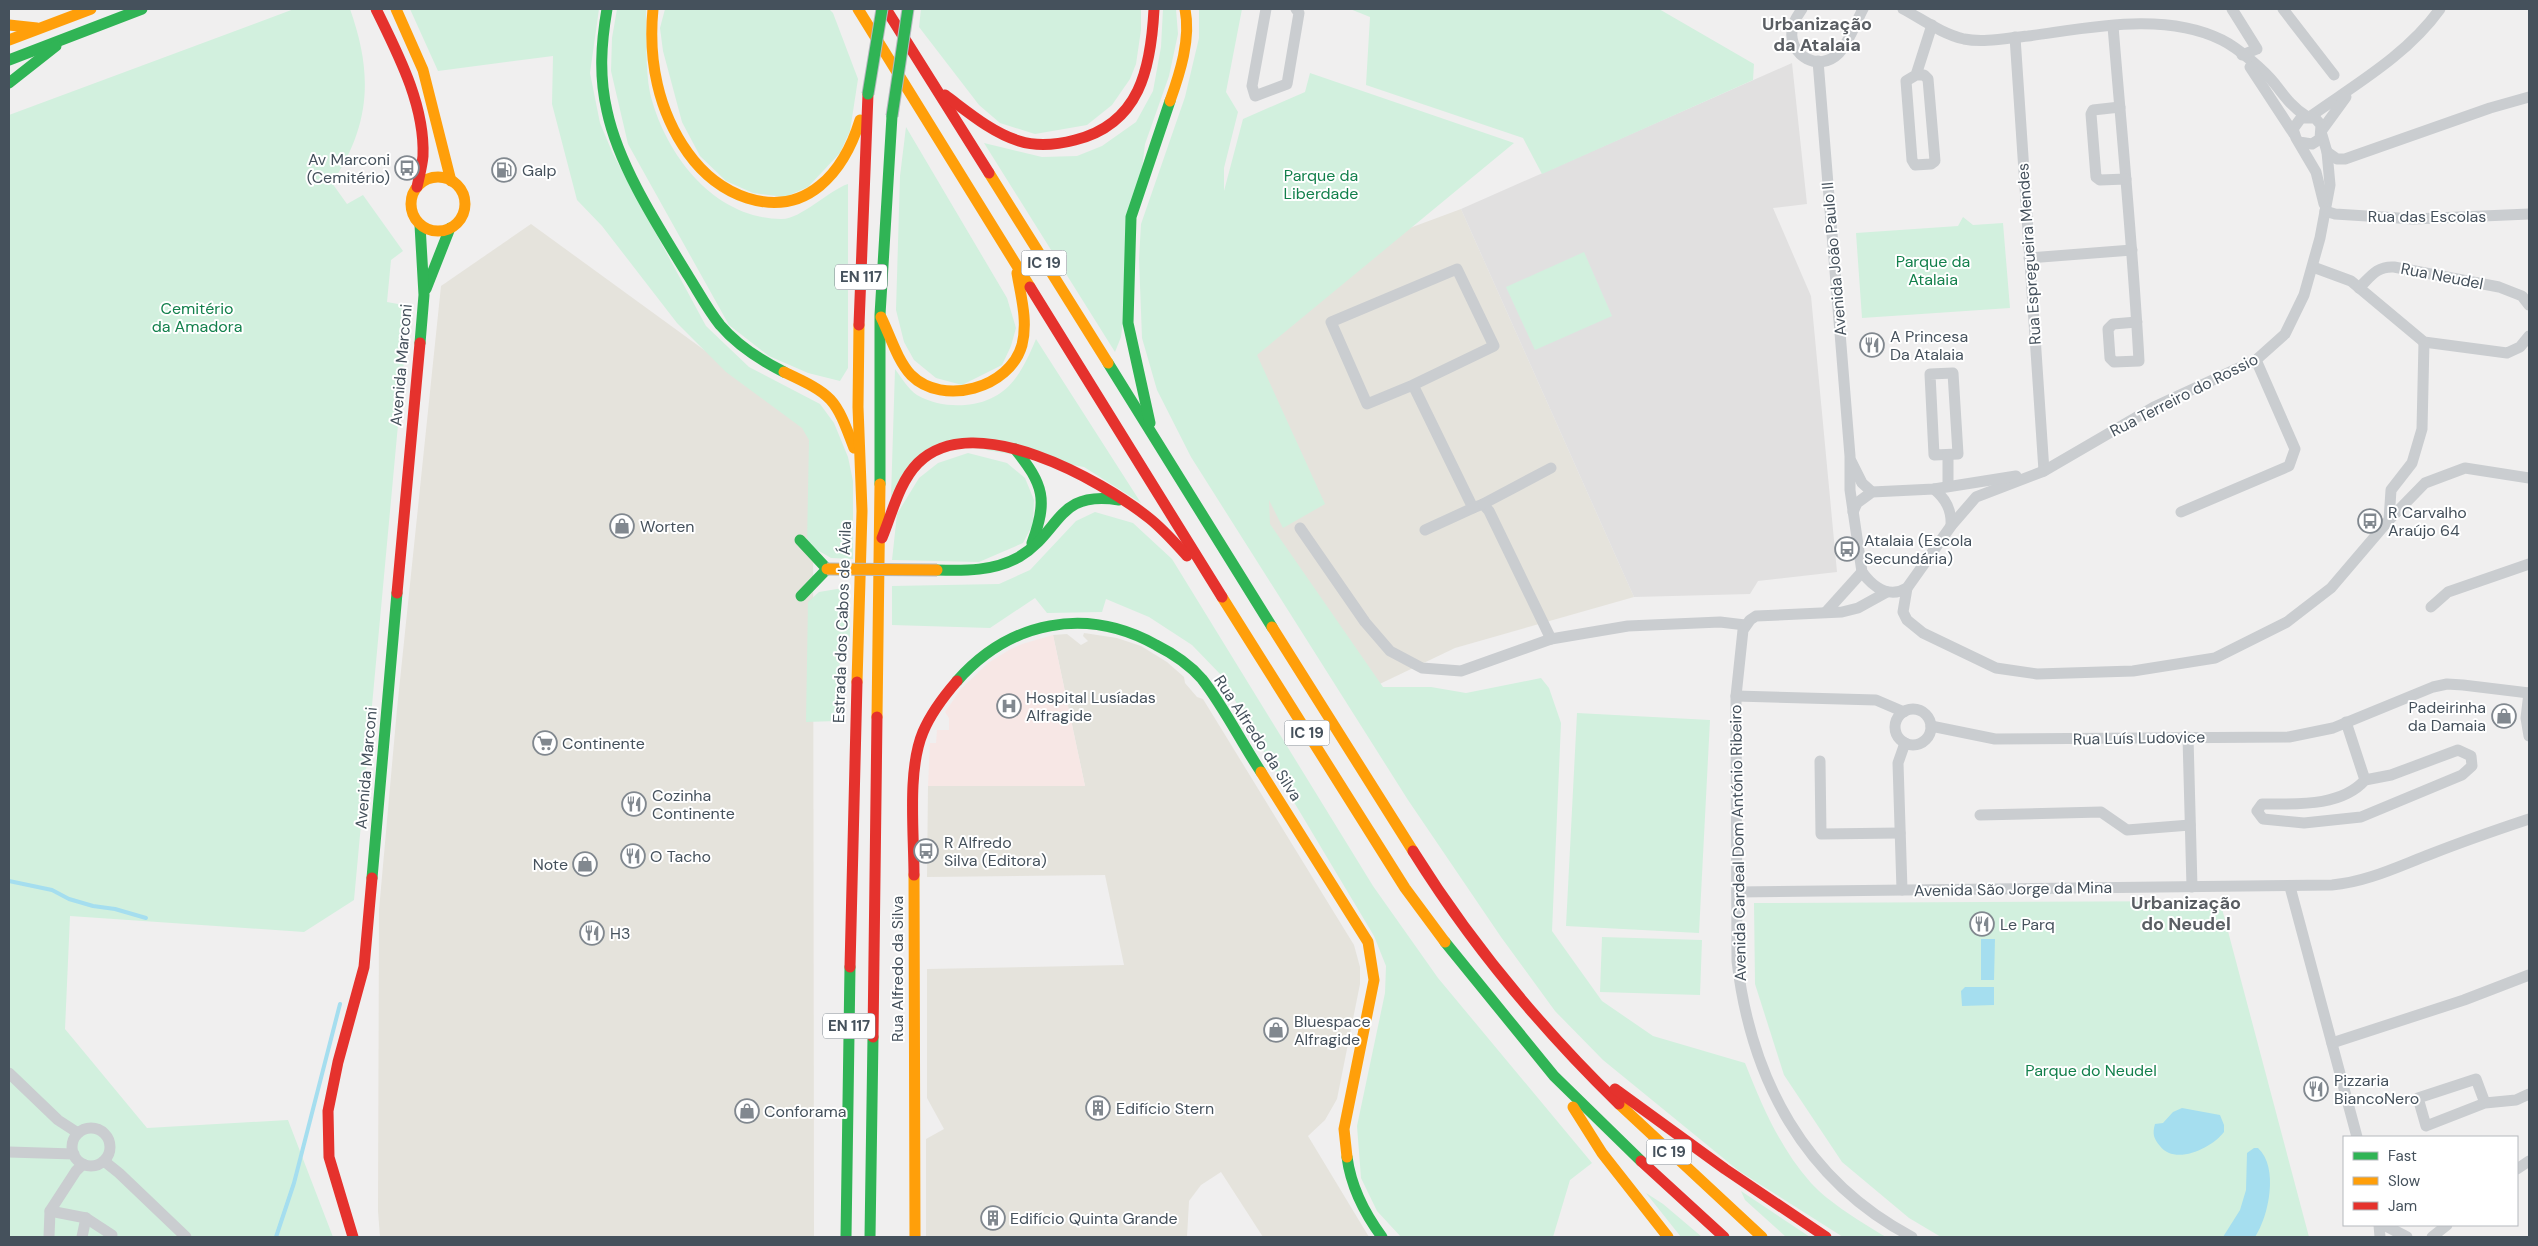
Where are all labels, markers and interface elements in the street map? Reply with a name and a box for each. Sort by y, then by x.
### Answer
district label: Urbanização da Atalaia [1762,12,1872,57]
place label: Av Marconi (Cemitério) [307,149,390,188]
bus stop icon: Av Marconi (Cemitério) [394,155,420,181]
fuel station icon: Galp [491,157,517,183]
place label: Galp [522,160,556,181]
street label: Rua Espregueira Mendes [2012,162,2046,346]
park label: Parque da Liberdade [1284,165,1358,204]
street label: Avenida João Paulo II [1817,181,1851,337]
street label: Rua das Escolas [2368,206,2486,227]
road number: IC 19 [1022,250,1066,276]
park label: Parque da Atalaia [1896,251,1970,290]
street label: Rua Neudel [2399,258,2485,294]
road number: EN 117 [835,264,887,290]
park label: Cemitério da Amadora [152,298,242,337]
street label: Avenida Marconi [385,303,417,427]
place label: A Princesa Da Atalaia [1890,326,1968,365]
restaurant icon: A Princesa Da Atalaia [1859,332,1885,358]
street label: Rua Terreiro do Rossio [2106,348,2262,442]
place label: R Carvalho Araújo 64 [2388,502,2467,541]
bus stop icon: R Carvalho Araújo 64 [2357,508,2383,534]
shop icon: Worten [609,513,635,539]
place label: Worten [640,516,694,537]
street label: Estrada dos Cabos de Ávila [828,521,856,723]
place label: Atalaia (Escola Secundária) [1864,530,1972,569]
bus stop icon: Atalaia (Escola Secundária) [1834,536,1860,562]
street label: Rua Alfredo da Silva [1209,671,1307,805]
place label: Hospital Lusíadas Alfragide [1026,687,1156,726]
hospital icon: Hospital Lusíadas Alfragide [996,693,1022,719]
place label: Padeirinha da Damaia [2408,697,2486,736]
shop icon: Padeirinha da Damaia [2491,703,2517,729]
street label: Avenida Cardeal Dom António Ribeiro [1725,704,1751,982]
street label: Avenida Marconi [350,706,382,830]
road number: IC 19 [1284,720,1330,746]
street label: Rua Luís Ludovice [2073,726,2205,750]
supermarket icon: Continente [532,730,558,756]
place label: Continente [562,733,645,754]
place label: Cozinha Continente [652,785,735,824]
restaurant icon: Cozinha Continente [621,791,647,817]
place label: R Alfredo Silva (Editora) [944,832,1047,871]
bus stop icon: R Alfredo Silva (Editora) [913,838,939,864]
restaurant icon: O Tacho [620,843,646,869]
place label: O Tacho [650,846,711,867]
shop icon: Note [572,851,598,877]
place label: Note [533,854,568,875]
street label: Avenida São Jorge da Mina [1914,877,2112,901]
district label: Urbanização do Neudel [2131,891,2241,936]
street label: Rua Alfredo da Silva [887,896,908,1042]
restaurant icon: Le Parq [1969,911,1995,937]
place label: Le Parq [2000,914,2055,935]
restaurant icon: H3 [579,920,605,946]
place label: H3 [610,923,630,944]
place label: Bluespace Alfragide [1294,1011,1370,1050]
road number: EN 117 [823,1014,875,1038]
shop icon: Bluespace Alfragide [1263,1017,1289,1043]
park label: Parque do Neudel [2025,1060,2157,1081]
place label: Pizzaria BiancoNero [2334,1070,2419,1109]
restaurant icon: Pizzaria BiancoNero [2303,1076,2329,1102]
building icon: Edifício Stern [1085,1095,1111,1121]
shop icon: Conforama [734,1098,760,1124]
place label: Edifício Stern [1116,1098,1214,1119]
place label: Conforama [764,1101,846,1122]
legend [2343,1136,2518,1226]
road number: IC 19 [1646,1140,1692,1164]
text: Fast [2388,1146,2417,1166]
text: Slow [2388,1171,2421,1191]
text: Jam [2388,1196,2417,1216]
building icon: Edifício Quinta Grande [980,1205,1006,1231]
place label: Edifício Quinta Grande [1010,1208,1178,1229]

